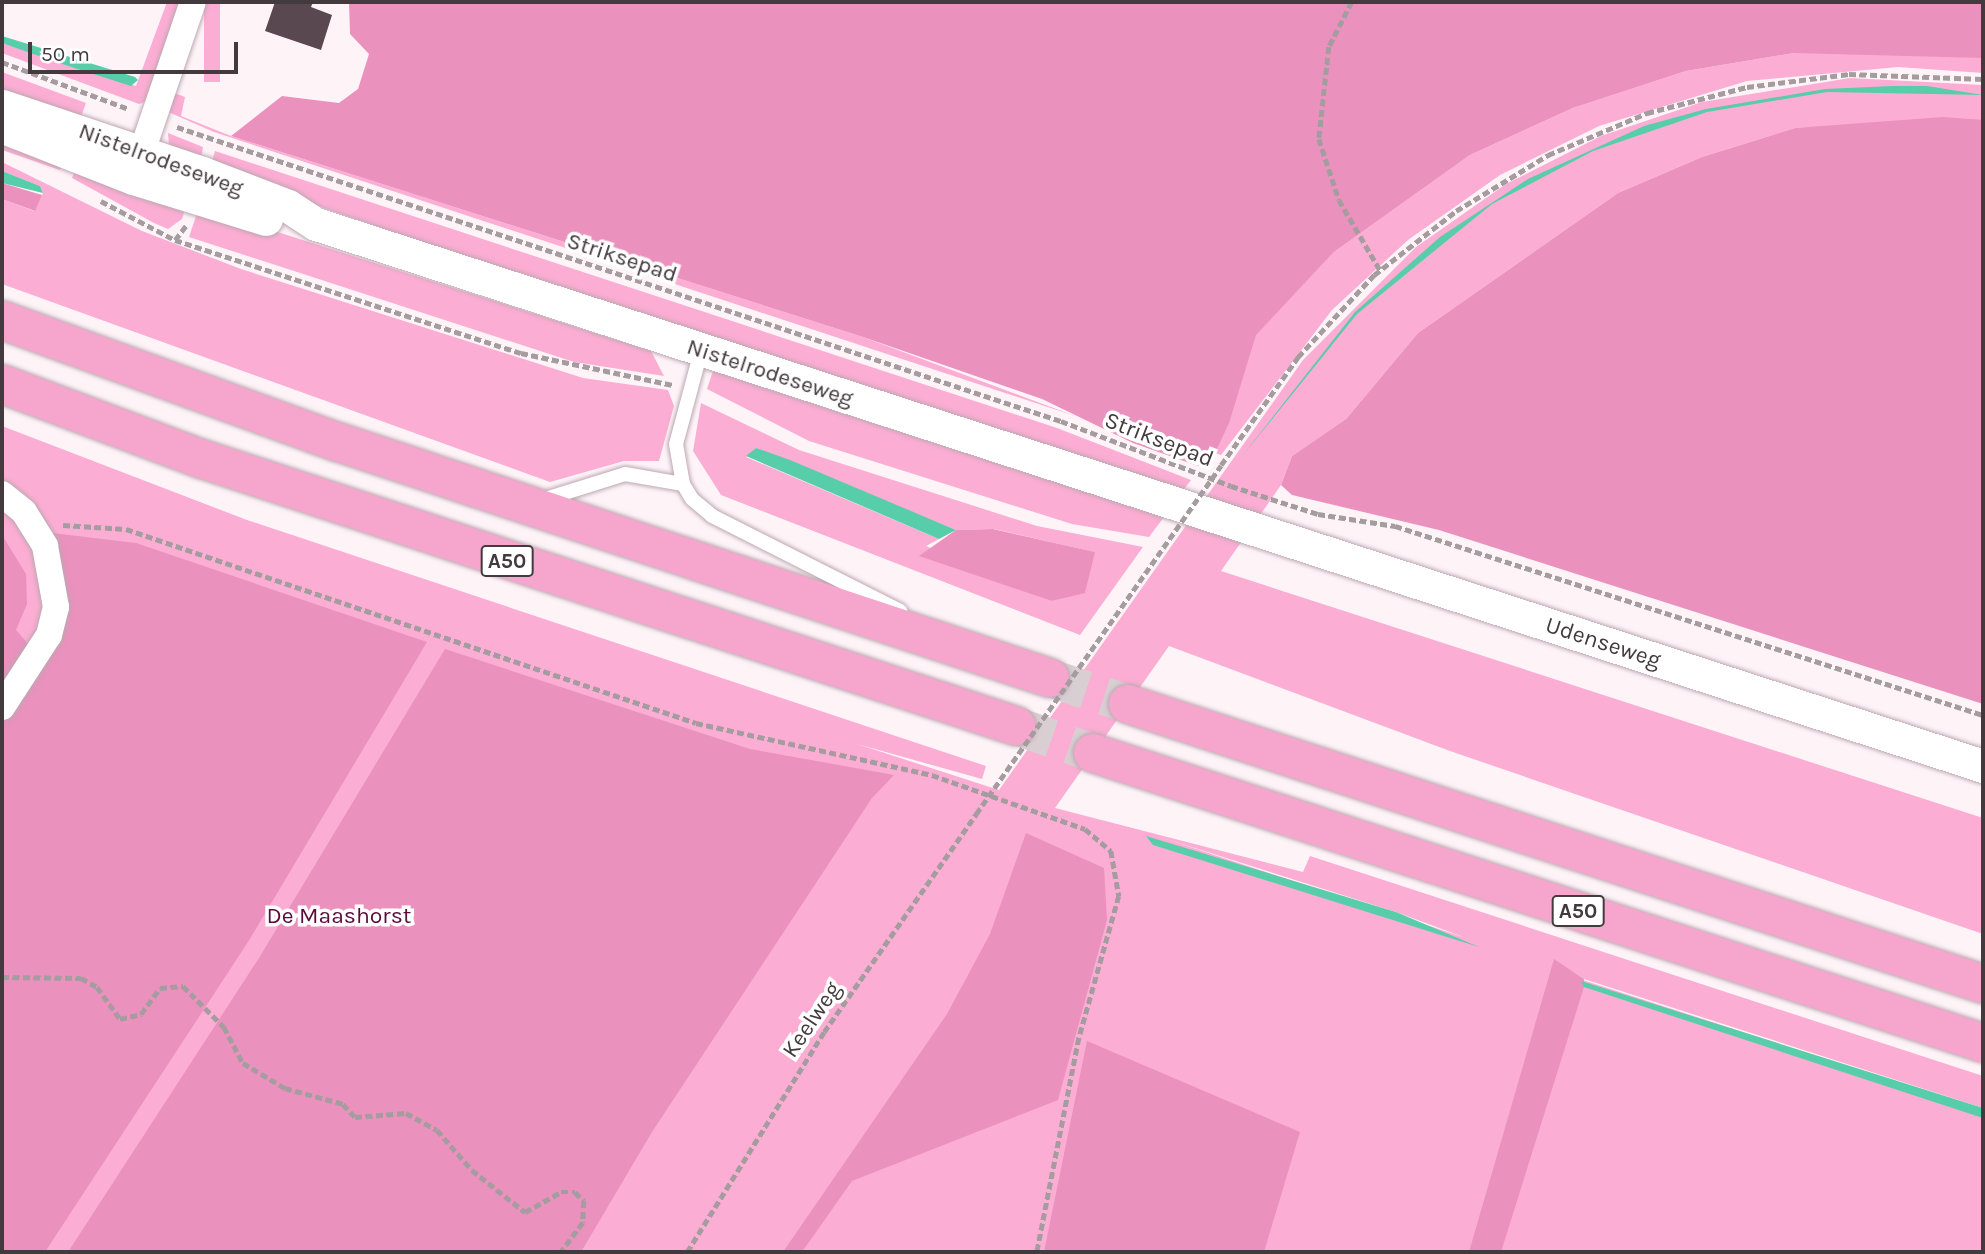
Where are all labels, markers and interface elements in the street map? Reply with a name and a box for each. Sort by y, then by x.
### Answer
scale bar [32,28,242,72]
text: 50 m [41,42,90,66]
street label: Nistelrodeseweg [75,117,247,203]
street label: Striksepad [563,227,681,289]
street label: Nistelrodeseweg [683,333,857,413]
street label: Striksepad [1101,407,1217,473]
road number: A50 [479,544,535,578]
street label: Udenseweg [1542,611,1664,675]
road number: A50 [1550,894,1606,928]
park label: De Maashorst [267,902,411,930]
street label: Keelweg [777,977,847,1063]

